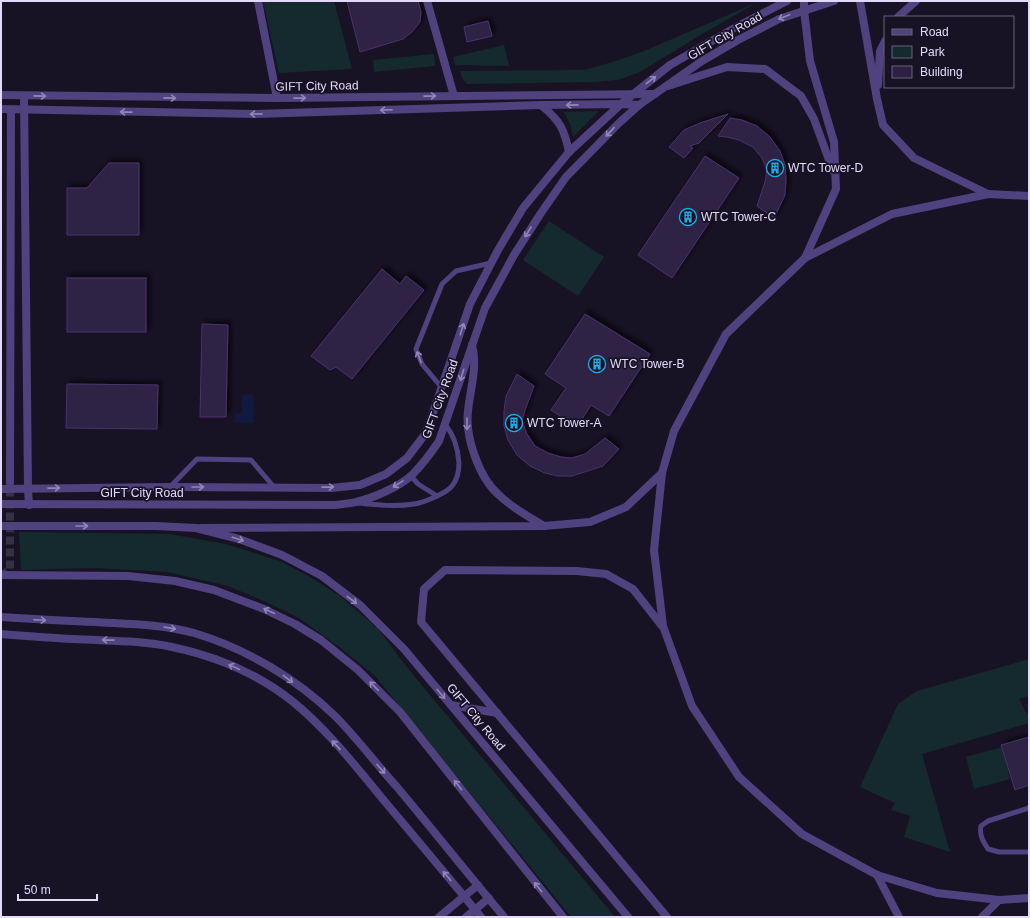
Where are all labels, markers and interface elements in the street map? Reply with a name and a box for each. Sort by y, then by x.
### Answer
street label: GIFT City Road [685,9,765,63]
one-way arrow [778,14,790,22]
legend [884,16,1014,88]
text: Road [920,25,949,39]
text: Park [920,45,946,59]
text: Building [920,65,963,79]
one-way arrow [646,75,657,84]
street label: GIFT City Road [275,78,359,94]
one-way arrow [33,92,46,100]
one-way arrow [423,92,436,100]
one-way arrow [163,94,176,102]
one-way arrow [293,94,306,102]
one-way arrow [566,101,579,108]
one-way arrow [380,106,393,114]
one-way arrow [120,108,133,116]
one-way arrow [250,110,263,118]
one-way arrow [605,127,615,137]
building icon: WTC Tower-D [765,158,785,178]
place label: WTC Tower-D [788,161,863,175]
building icon: WTC Tower-C [678,207,698,227]
place label: WTC Tower-C [701,210,776,224]
one-way arrow [524,226,532,238]
one-way arrow [459,323,466,336]
one-way arrow [415,352,423,364]
building icon: WTC Tower-B [587,354,607,374]
place label: WTC Tower-B [610,357,684,371]
street label: GIFT City Road [419,358,461,440]
one-way arrow [458,368,465,381]
building icon: WTC Tower-A [504,413,524,433]
place label: WTC Tower-A [527,416,601,430]
one-way arrow [463,417,471,430]
one-way arrow [393,480,404,488]
one-way arrow [191,483,204,491]
one-way arrow [47,484,60,492]
one-way arrow [321,484,334,491]
street label: GIFT City Road [100,486,184,500]
one-way arrow [75,522,88,530]
one-way arrow [232,536,245,543]
one-way arrow [347,595,358,604]
one-way arrow [263,607,275,614]
one-way arrow [33,616,46,623]
one-way arrow [163,624,176,632]
one-way arrow [102,636,115,644]
one-way arrow [228,663,240,670]
one-way arrow [282,675,293,683]
one-way arrow [369,681,379,691]
street label: GIFT City Road [444,681,508,753]
one-way arrow [437,689,446,699]
one-way arrow [332,740,341,750]
one-way arrow [376,764,386,774]
one-way arrow [453,779,462,790]
one-way arrow [443,871,451,882]
scale bar [18,876,97,902]
one-way arrow [534,882,543,892]
text: 50 m [24,883,51,897]

